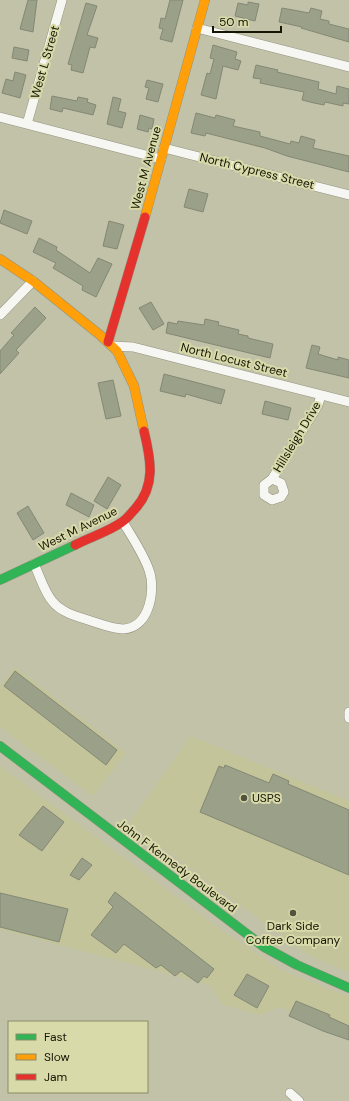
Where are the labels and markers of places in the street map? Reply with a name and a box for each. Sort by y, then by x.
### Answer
place label: USPS [252,790,281,806]
marker: USPS [239,793,249,803]
marker: Dark Side Coffee Company [288,908,298,918]
place label: Dark Side Coffee Company [246,918,340,948]

